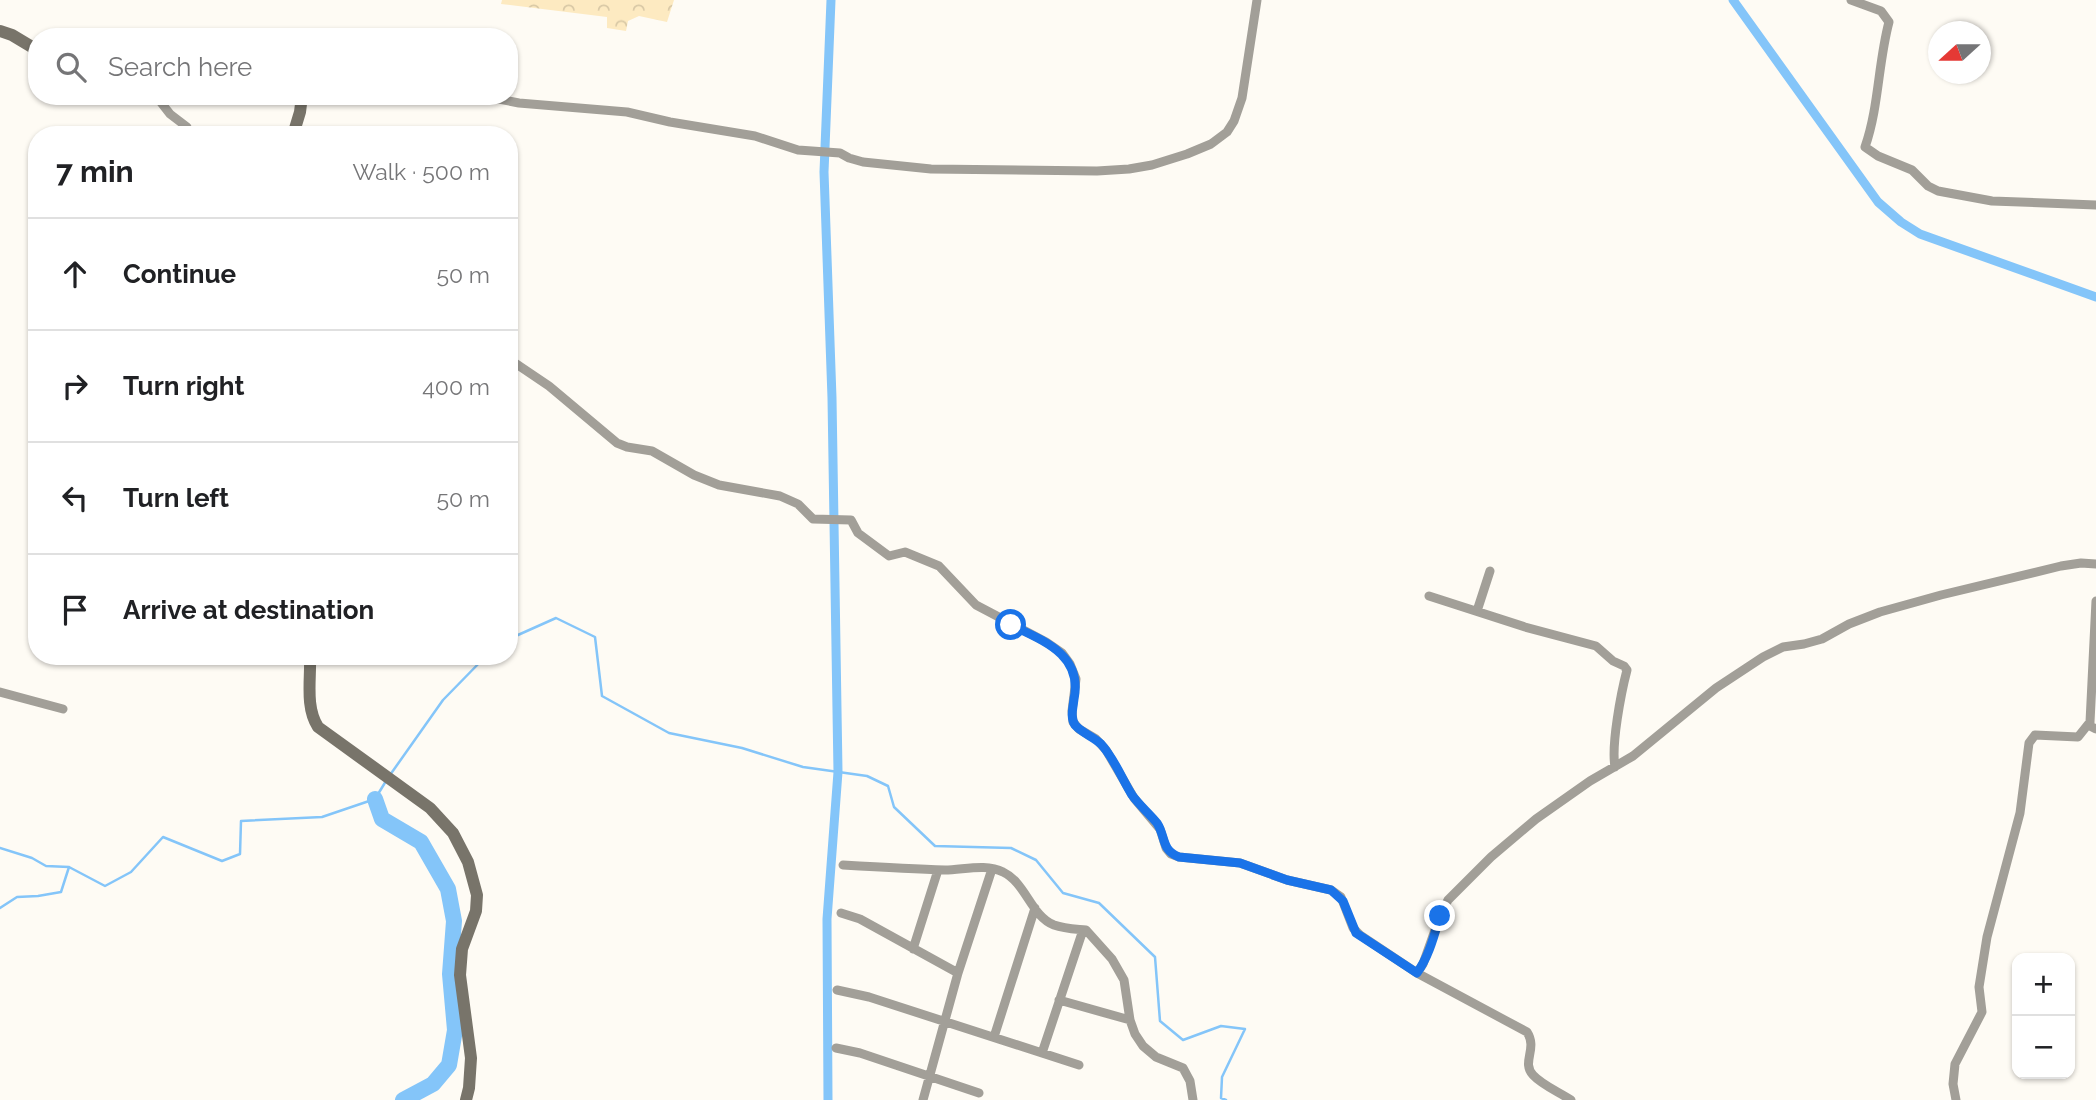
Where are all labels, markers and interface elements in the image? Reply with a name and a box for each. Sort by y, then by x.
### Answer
north arrow [1928,21,1991,84]
search box [28,28,518,105]
icon: search [52,48,90,86]
text: Search here [108,52,252,82]
text: 7 min [56,154,134,189]
text: Walk · 500 m [352,158,490,185]
icon: ahead [56,255,94,293]
text: Continue [123,259,236,289]
text: 50 m [436,261,490,288]
icon: right [56,367,94,405]
text: Turn right [123,371,244,401]
text: 400 m [422,373,490,400]
icon: left [56,479,94,517]
text: Turn left [123,483,229,513]
text: 50 m [436,485,490,512]
icon: arrive [56,591,94,629]
text: Arrive at destination [123,595,374,625]
route start [995,609,1026,640]
route end [1424,900,1455,931]
map controls [2012,953,2075,1079]
button: + [2012,953,2075,1016]
button: − [2012,1016,2075,1079]

